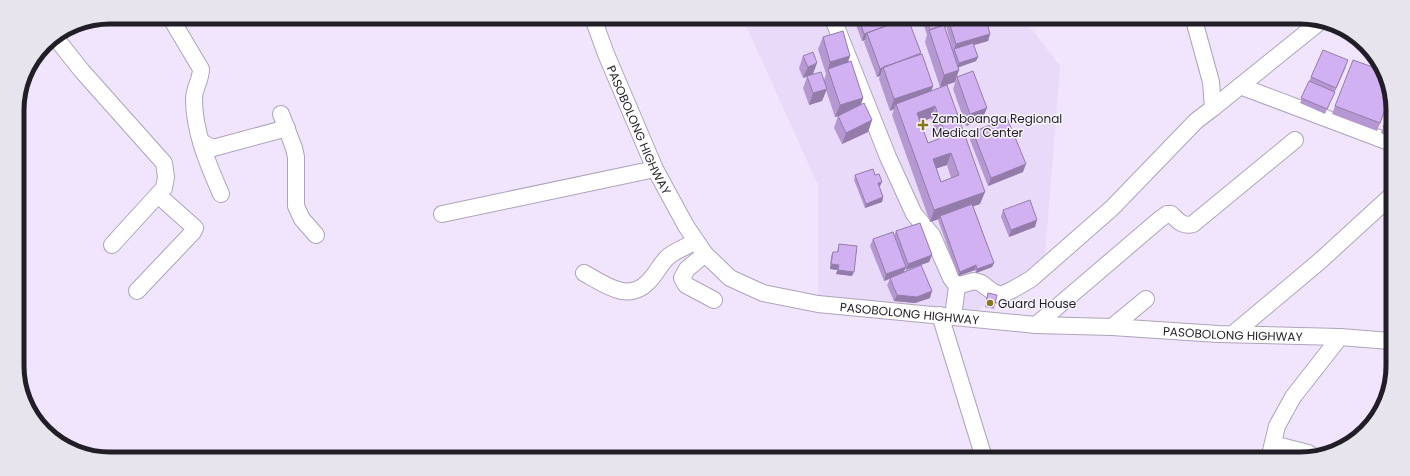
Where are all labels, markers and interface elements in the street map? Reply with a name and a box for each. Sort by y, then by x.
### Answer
street label: PASOBOLONG HIGHWAY [603,63,676,197]
place label: Zamboanga Regional Medical Center [932,110,1062,141]
marker: Zamboanga Regional Medical Center [917,119,929,131]
place label: Guard House [998,295,1076,312]
street label: PASOBOLONG HIGHWAY [839,298,980,328]
marker: Guard House [985,298,995,308]
street label: PASOBOLONG HIGHWAY [1162,322,1303,345]

